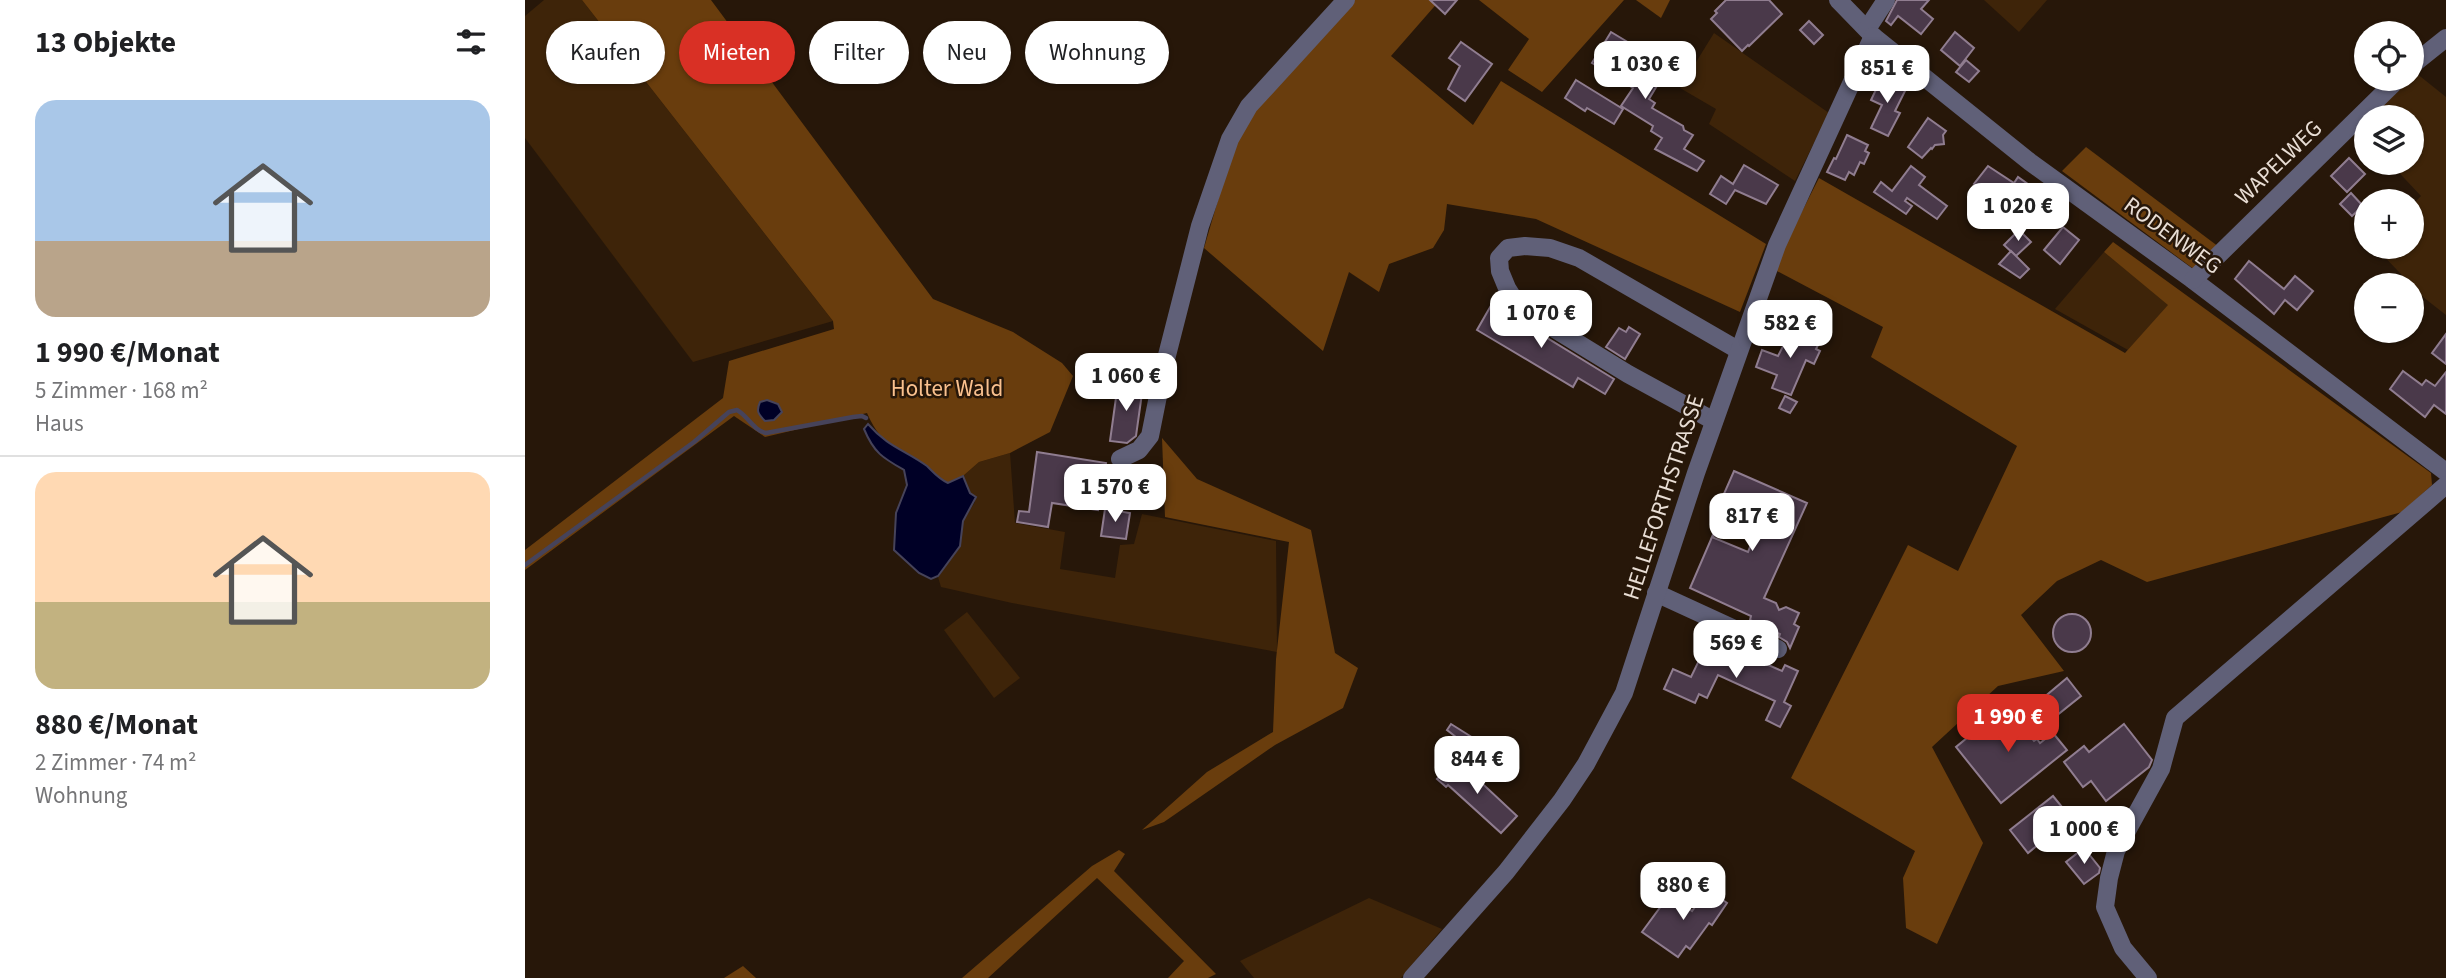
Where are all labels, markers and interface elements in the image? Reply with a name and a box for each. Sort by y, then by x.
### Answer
text: 13 Objekte [35,21,176,64]
chip: Kaufen [546,21,665,84]
chip: Mieten [679,21,795,84]
chip: Filter [809,21,909,84]
chip: Neu [923,21,1011,84]
chip: Wohnung [1025,21,1169,84]
map controls [2354,21,2424,343]
button: locate [2354,21,2424,91]
icon: filters [452,23,490,61]
pin: 1 030 € [1580,42,1710,101]
pin: 851 € [1838,46,1936,105]
text: 1 030 € [1610,47,1680,80]
text: 851 € [1860,51,1914,84]
button: layers [2354,105,2424,175]
street label: WAPELWEG [2227,112,2329,212]
icon: home [200,145,326,271]
pin: 1 020 € [1953,184,2083,243]
text: 1 020 € [1983,189,2053,222]
street label: RODENWEG [2117,189,2228,282]
button: + [2354,189,2424,259]
button: − [2354,273,2424,343]
pin: 1 070 € [1476,290,1606,350]
text: 1 070 € [1506,296,1576,329]
pin: 582 € [1741,300,1839,360]
text: 582 € [1763,306,1817,339]
text: 1 990 €/Monat [35,331,220,374]
pin: 1 060 € [1061,354,1191,413]
text: 1 060 € [1091,359,1161,392]
park label: Holter Wald [891,372,1003,405]
text: 5 Zimmer · 168 m² [35,374,208,407]
street label: HELLEFORTHSTRASSE [1615,390,1712,604]
text: Haus [35,407,84,440]
pin: 1 570 € [1050,464,1180,524]
text: 1 570 € [1080,470,1150,503]
pin: 817 € [1703,494,1801,553]
text: 817 € [1725,499,1779,532]
icon: home [200,517,326,643]
pin: 569 € [1687,620,1785,680]
text: 569 € [1709,626,1763,659]
pin: 1 990 € [1943,694,2073,754]
text: 1 990 € [1973,700,2043,733]
text: 880 €/Monat [35,703,198,746]
pin: 844 € [1428,736,1526,796]
text: 844 € [1450,742,1504,775]
text: 2 Zimmer · 74 m² [35,746,197,779]
text: Wohnung [35,779,127,812]
pin: 1 000 € [2019,806,2149,866]
text: 1 000 € [2049,812,2119,845]
pin: 880 € [1634,862,1732,922]
text: 880 € [1656,868,1710,901]

